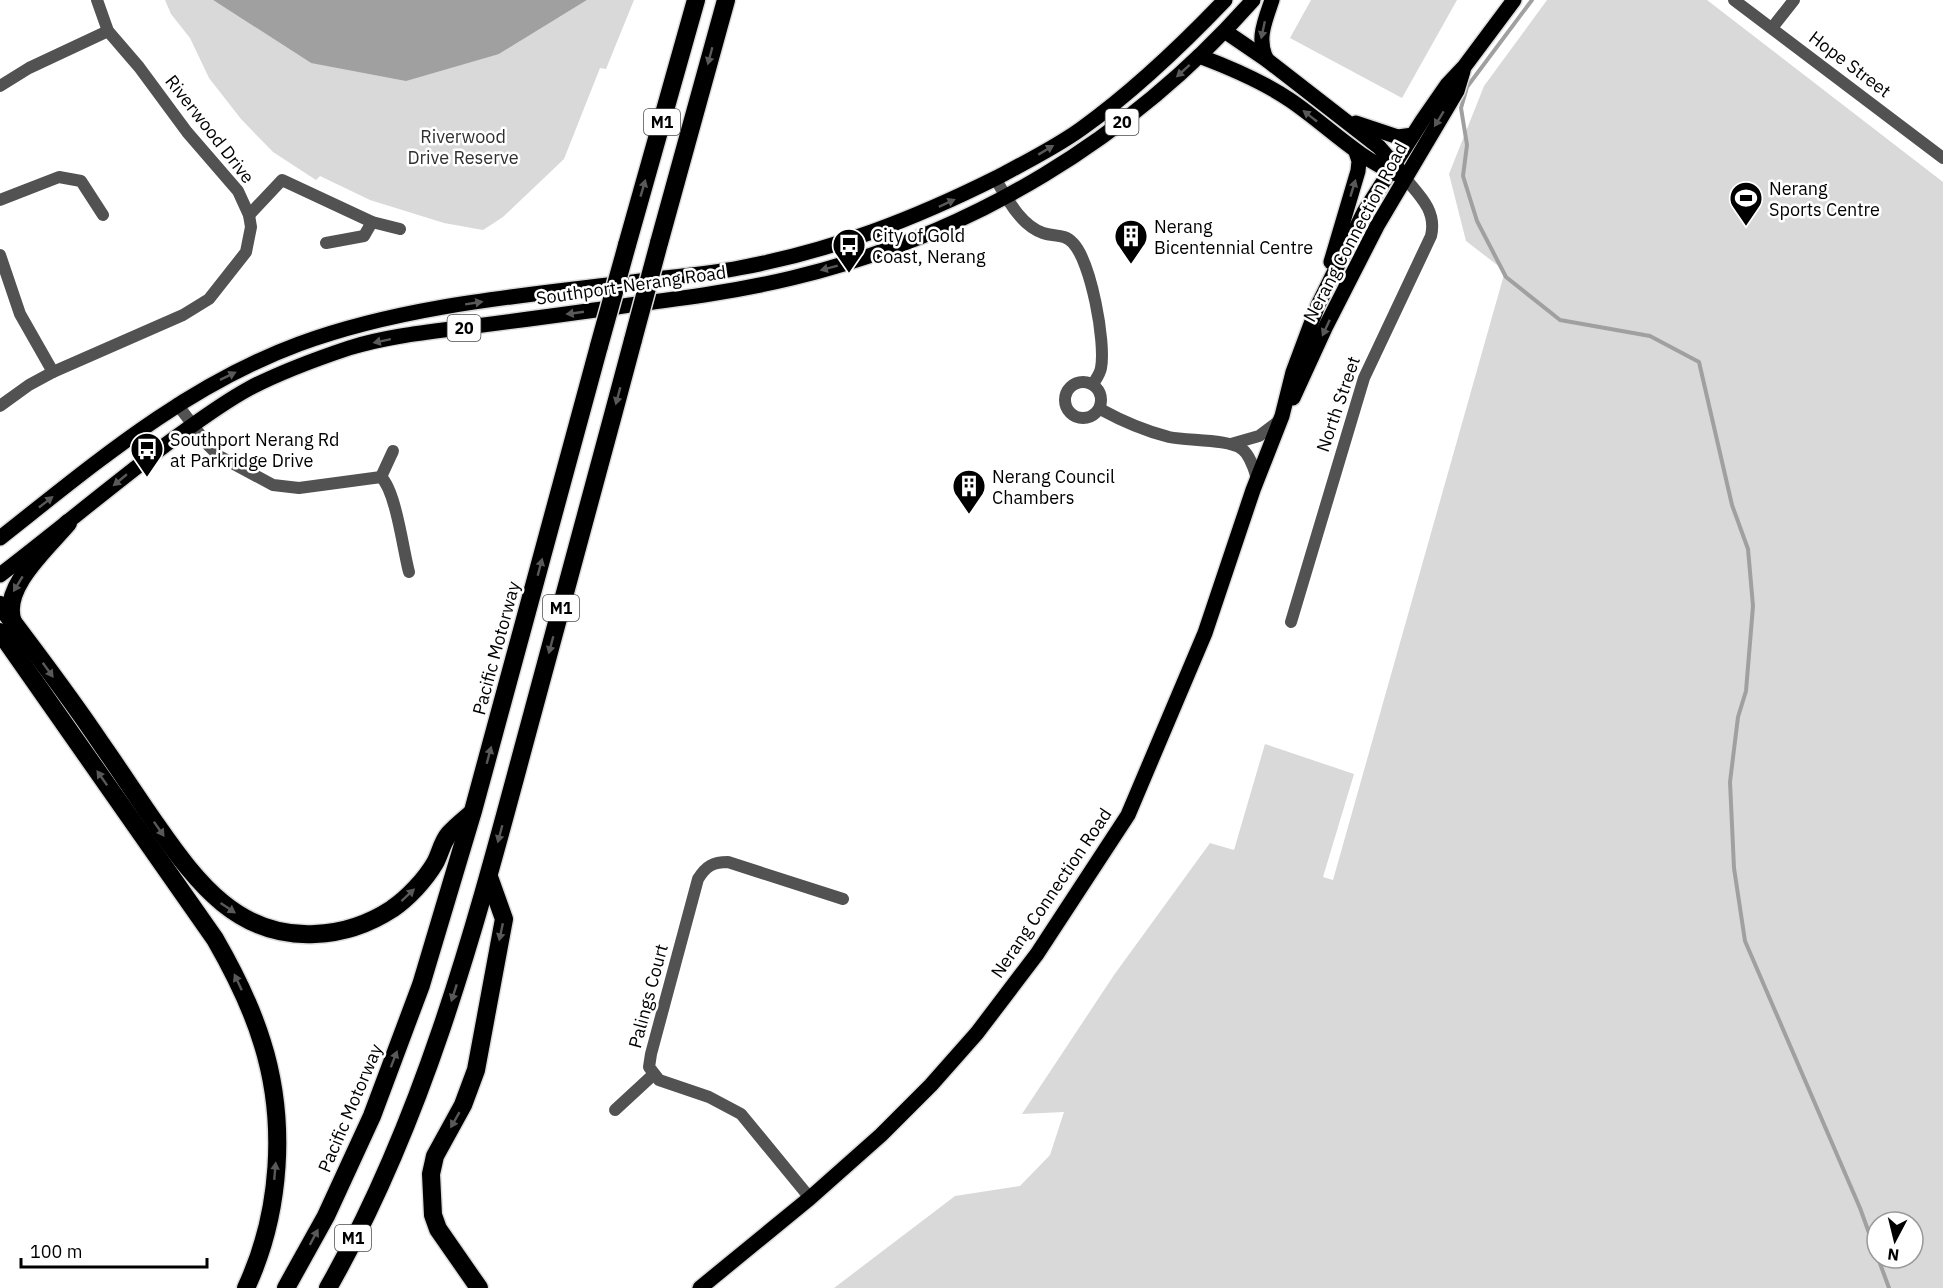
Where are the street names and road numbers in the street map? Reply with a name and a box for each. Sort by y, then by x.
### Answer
street label: Hope Street [1804,26,1896,102]
street label: Riverwood Drive [160,70,260,188]
road number: M1 [644,109,680,135]
road number: 20 [1106,109,1138,135]
street label: Nerang Connection Road [1298,138,1412,326]
street label: Southport-Nerang Road [534,260,728,310]
road number: 20 [448,315,480,341]
street label: North Street [1311,353,1365,455]
street label: Pacific Motorway [467,579,525,717]
road number: M1 [543,595,579,621]
street label: Nerang Connection Road [986,804,1116,982]
street label: Palings Court [623,941,673,1051]
street label: Pacific Motorway [313,1040,387,1176]
road number: M1 [335,1225,371,1251]

